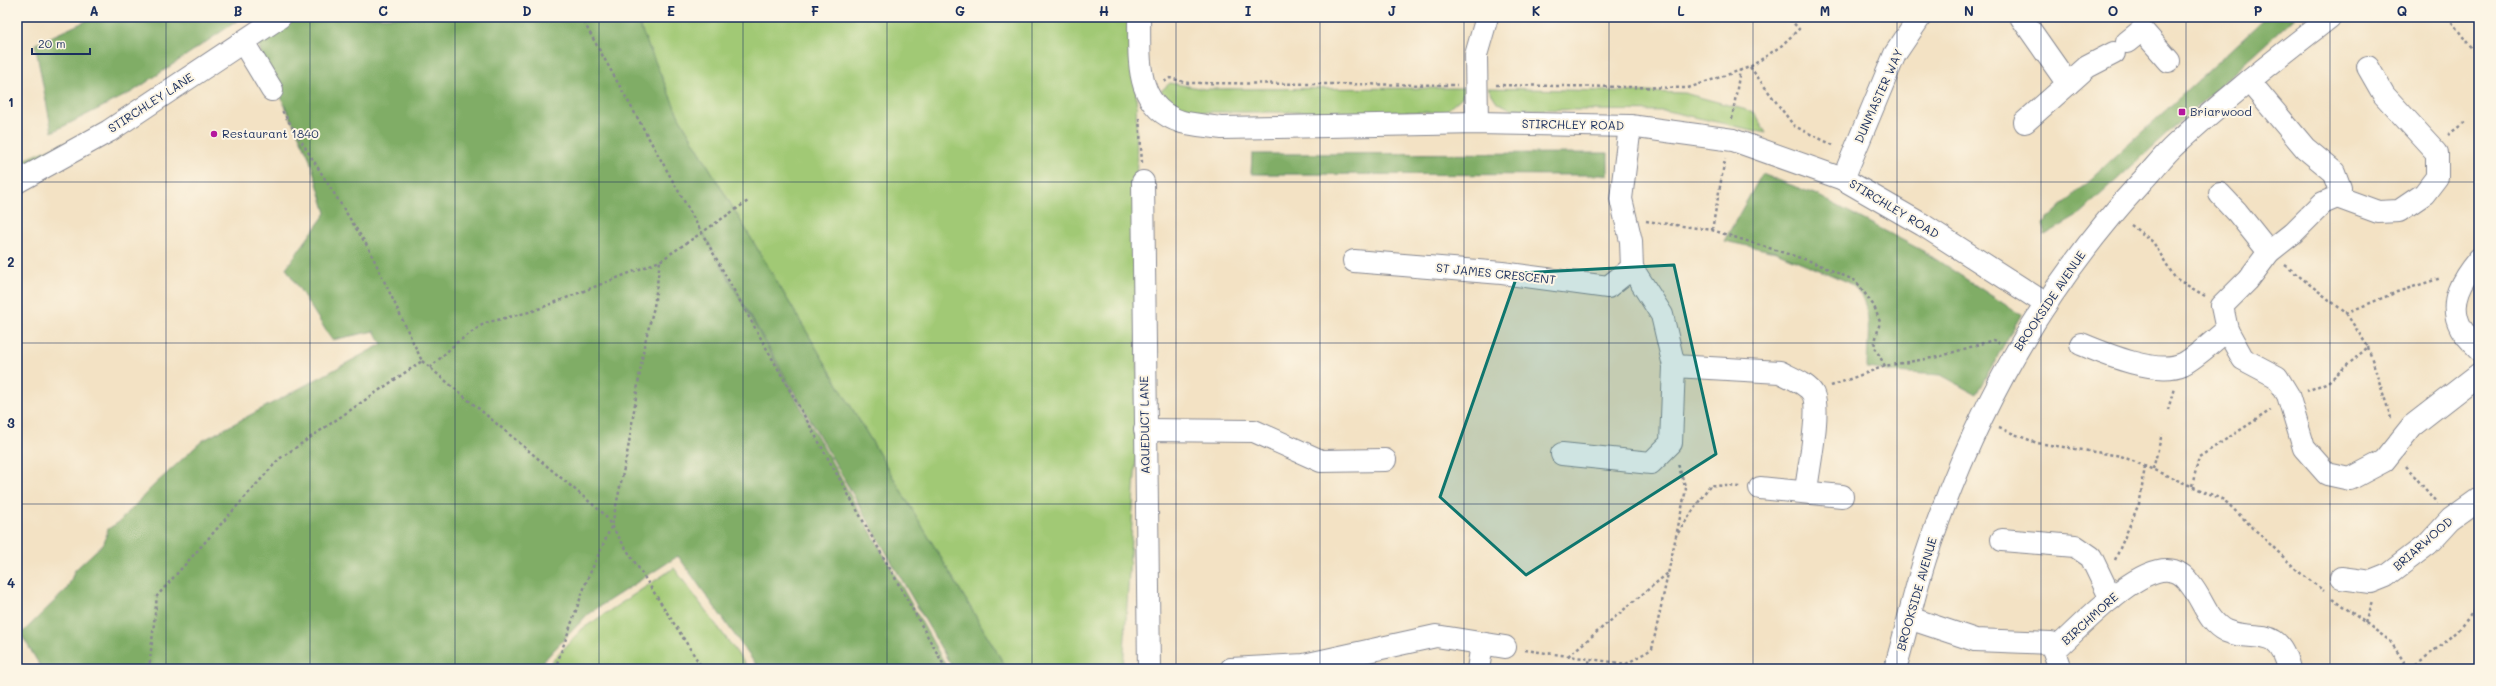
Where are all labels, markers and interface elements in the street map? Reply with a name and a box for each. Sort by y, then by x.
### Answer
text: A [89,2,99,19]
text: B [234,2,243,19]
text: C [378,2,388,19]
text: D [522,2,532,19]
text: E [667,2,675,19]
text: F [811,2,819,19]
text: G [955,2,965,19]
text: H [1099,2,1109,19]
text: I [1245,2,1252,19]
text: J [1388,2,1396,19]
text: K [1532,2,1541,19]
text: L [1677,2,1685,19]
text: M [1820,2,1830,19]
text: N [1964,2,1974,19]
text: O [2108,2,2118,19]
text: P [2254,2,2263,19]
text: Q [2397,2,2407,19]
scale bar [32,30,90,56]
text: 20 m [38,35,66,51]
street label: DUNMASTER WAY [1850,46,1906,145]
street label: STIRCHLEY LANE [105,68,196,136]
text: 1 [8,93,14,110]
place label: Briarwood [2190,103,2252,119]
marker: Briarwood [2177,107,2187,117]
street label: STIRCHLEY ROAD [1522,115,1624,133]
place label: Restaurant 1840 [222,125,319,141]
marker: Restaurant 1840 [209,129,219,139]
street label: STIRCHLEY ROAD [1847,175,1942,241]
street label: BROOKSIDE AVENUE [2010,247,2089,354]
text: 2 [7,253,15,270]
street label: ST JAMES CRESCENT [1436,259,1557,287]
street label: AQUEDUCT LANE [1135,376,1153,474]
text: 3 [7,414,15,431]
street label: BRIARWOOD [2389,513,2456,574]
street label: BROOKSIDE AVENUE [1892,535,1940,652]
text: 4 [7,574,15,591]
street label: BIRCHMORE [2058,588,2121,648]

